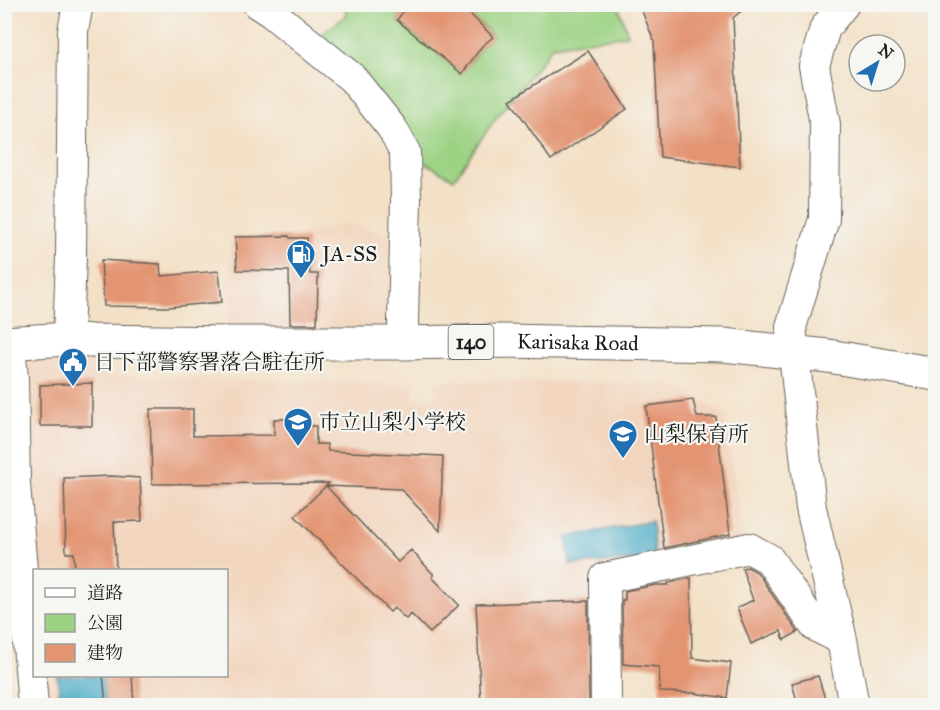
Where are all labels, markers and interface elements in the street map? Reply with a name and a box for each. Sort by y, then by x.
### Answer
north arrow [847,33,907,93]
text: N [875,40,897,63]
fuel station icon: JA-SS [285,238,317,280]
place label: JA-SS [320,241,377,267]
road number: 140 [448,325,494,359]
street label: Karisaka Road [517,328,639,356]
public building icon: 日下部警察署落合駐在所 [57,346,89,388]
place label: 日下部警察署落合駐在所 [94,349,325,375]
school or university icon: 市立山梨小学校 [282,406,314,448]
place label: 市立山梨小学校 [319,409,466,435]
school or university icon: 山梨保育所 [607,418,639,460]
place label: 山梨保育所 [644,421,749,447]
legend [33,569,228,677]
text: 道路 [87,582,123,604]
text: 公園 [87,612,123,634]
text: 建物 [87,642,123,664]

